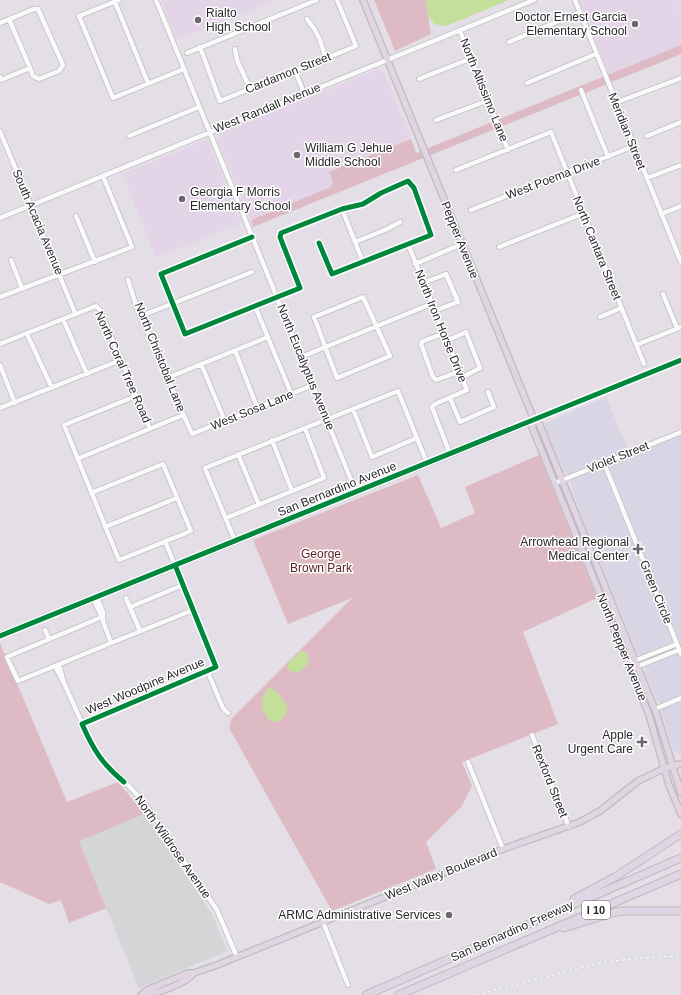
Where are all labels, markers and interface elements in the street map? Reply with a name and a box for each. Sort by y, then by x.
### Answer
place label: Rialto High School [206,6,271,34]
place label: Doctor Ernest Garcia Elementary School [515,10,627,38]
marker: Rialto High School [193,15,203,25]
marker: Doctor Ernest Garcia Elementary School [630,19,640,29]
street label: North Altissimo Lane [457,36,511,144]
street label: Cardamon Street [243,49,334,97]
street label: West Randall Avenue [211,80,323,136]
street label: Meridian Street [605,91,649,172]
place label: William G Jehue Middle School [305,141,393,169]
marker: William G Jehue Middle School [292,150,302,160]
street label: West Poema Drive [504,153,602,202]
street label: South Acacia Avenue [9,167,67,277]
place label: Georgia F Morris Elementary School [190,185,291,213]
marker: Georgia F Morris Elementary School [177,194,187,204]
street label: North Cantara Street [570,194,624,303]
street label: Pepper Avenue [438,199,482,281]
street label: North Iron Horse Drive [412,268,470,385]
street label: North Christobal Lane [132,300,188,414]
street label: North Eucalyptus Avenue [274,302,338,432]
street label: North Coral Tree Road [92,309,154,425]
street label: West Sosa Lane [209,387,296,433]
street label: Violet Street [585,438,651,476]
street label: San Bernardino Avenue [276,459,399,519]
place label: Arrowhead Regional Medical Center [520,535,629,563]
marker: Arrowhead Regional Medical Center [632,543,644,555]
park label: George Brown Park [290,547,353,575]
street label: Green Circle [637,558,675,626]
street label: North Pepper Avenue [594,591,650,703]
street label: West Woodpine Avenue [84,655,207,717]
place label: Apple Urgent Care [568,728,633,756]
marker: Apple Urgent Care [636,736,648,748]
street label: Rexford Street [529,743,571,820]
street label: North Wildrose Avenue [132,793,214,901]
street label: West Valley Boulevard [383,845,499,903]
street label: San Bernardino Freeway [449,898,575,964]
road number: I 10 [582,901,610,919]
place label: ARMC Administrative Services [278,908,441,922]
marker: ARMC Administrative Services [444,910,454,920]

